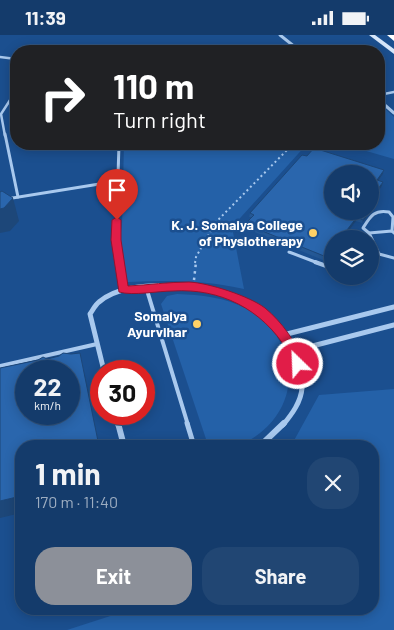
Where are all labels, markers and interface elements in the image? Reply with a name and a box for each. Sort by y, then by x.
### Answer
text: 11:39 [25,6,66,29]
text: 110 m [113,64,194,106]
icon: right [30,65,95,130]
text: Turn right [113,106,206,132]
map controls [324,165,379,285]
button: sound [324,165,379,220]
pin [96,169,138,220]
icon: arrive [103,176,131,204]
place label: K. J. Somaiya College of Physiotherapy [171,216,303,249]
marker: K. J. Somaiya College of Physiotherapy [307,227,319,239]
button: layers [324,230,379,285]
place label: Somaiya Ayurvihar [127,307,188,340]
marker: Somaiya Ayurvihar [191,318,203,330]
position arrow [271,337,323,389]
speed limit sign: 30 [90,360,155,425]
text: 22 [33,371,62,401]
text: km/h [34,398,61,412]
text: 1 min [35,455,101,491]
button: close [307,457,359,509]
text: 170 m · 11:40 [35,492,118,511]
button: Exit [35,547,192,605]
button: Share [202,547,359,605]

